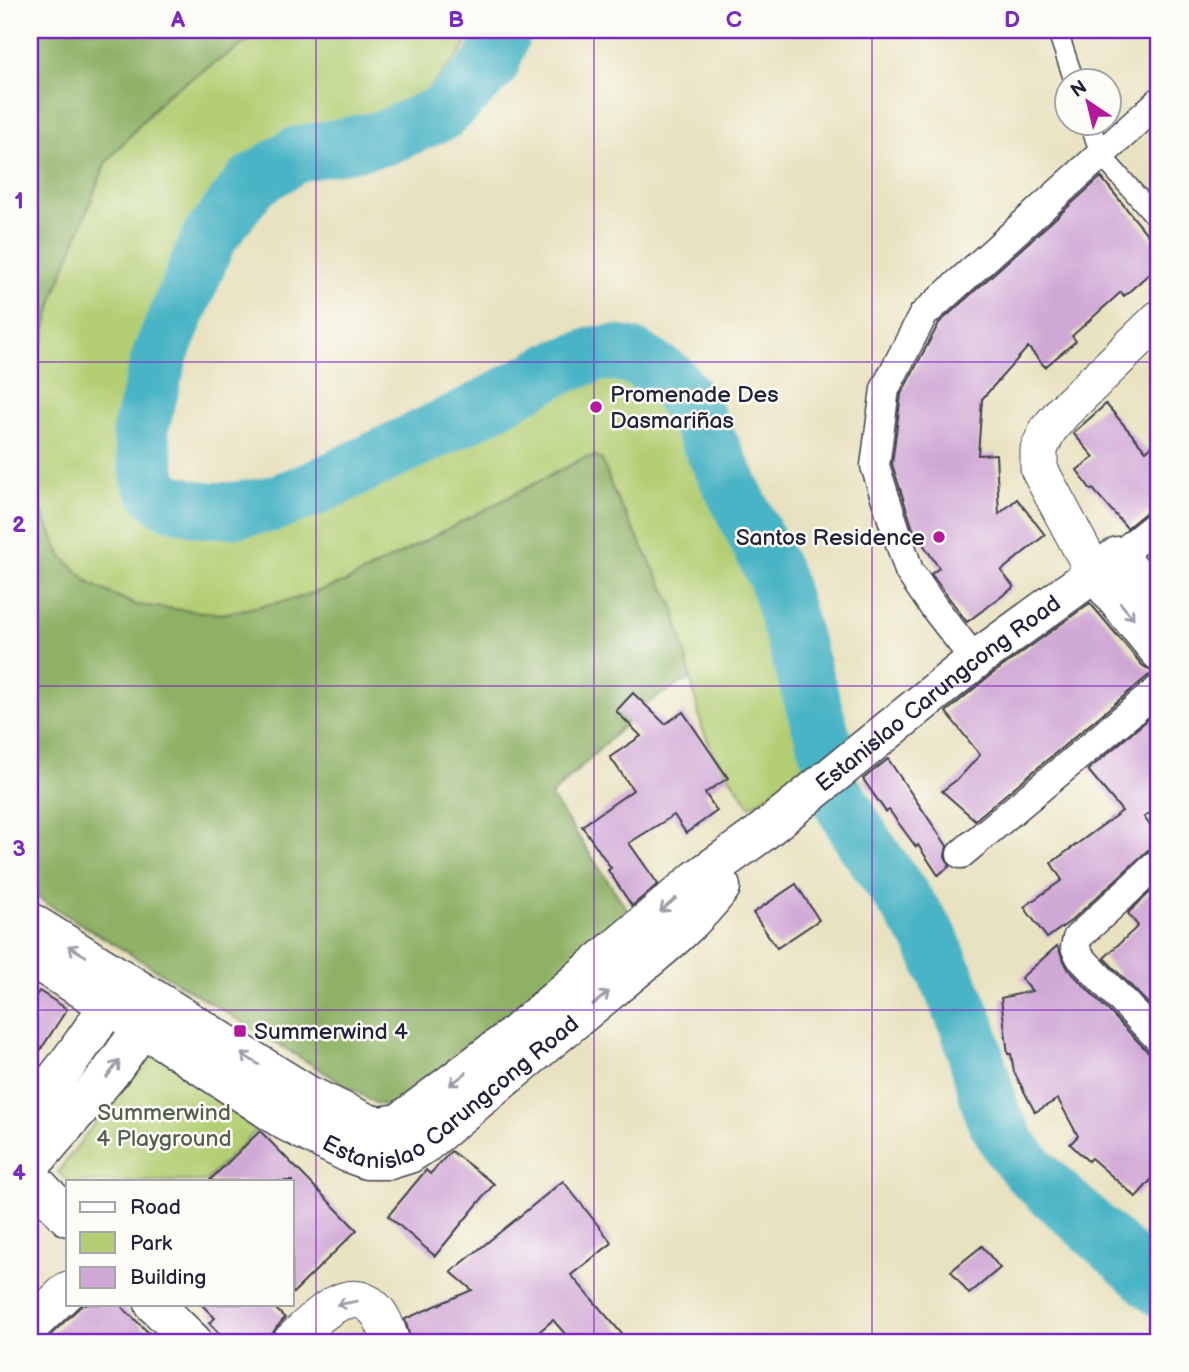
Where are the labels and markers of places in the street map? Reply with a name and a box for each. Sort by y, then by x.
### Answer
place label: Promenade Des Dasmariñas [610,381,779,435]
marker: Promenade Des Dasmariñas [588,399,604,415]
place label: Santos Residence [736,524,925,552]
marker: Santos Residence [931,529,947,545]
place label: Summerwind 4 [254,1018,408,1046]
marker: Summerwind 4 [232,1023,248,1039]

